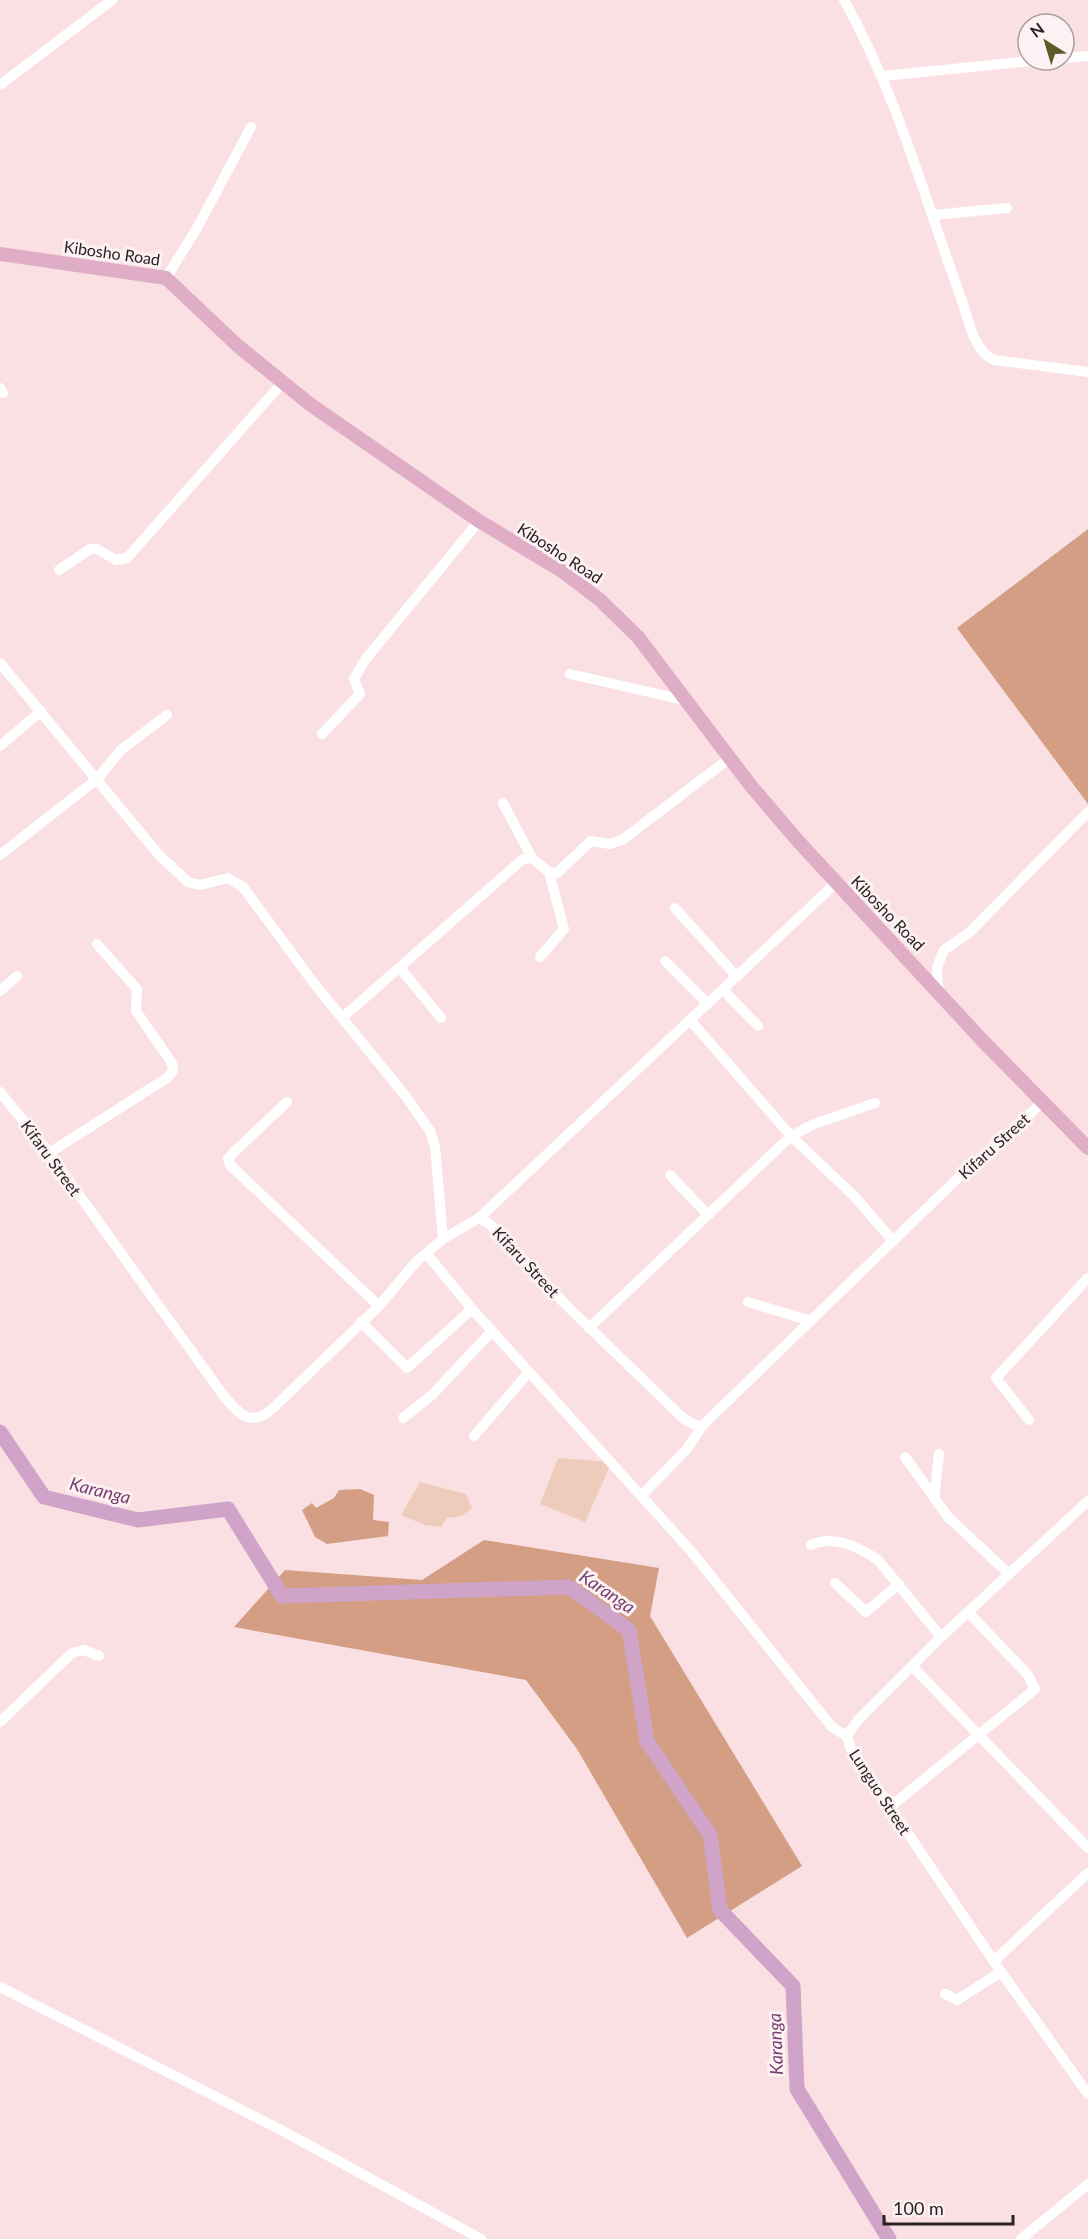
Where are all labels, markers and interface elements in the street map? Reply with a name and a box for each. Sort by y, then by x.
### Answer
north arrow [1016,12,1076,72]
text: N [1026,18,1047,41]
street label: Kibosho Road [63,236,161,269]
street label: Kibosho Road [514,518,606,587]
street label: Kibosho Road [848,871,929,954]
street label: Kifaru Street [954,1109,1033,1182]
street label: Kifaru Street [18,1116,85,1199]
street label: Kifaru Street [489,1223,564,1301]
water label: Karanga [68,1472,133,1508]
water label: Karanga [576,1565,639,1618]
street label: Lunguo Street [846,1745,915,1838]
water label: Karanga [763,2013,787,2075]
scale bar [884,2188,1013,2226]
text: 100 m [893,2197,944,2219]

